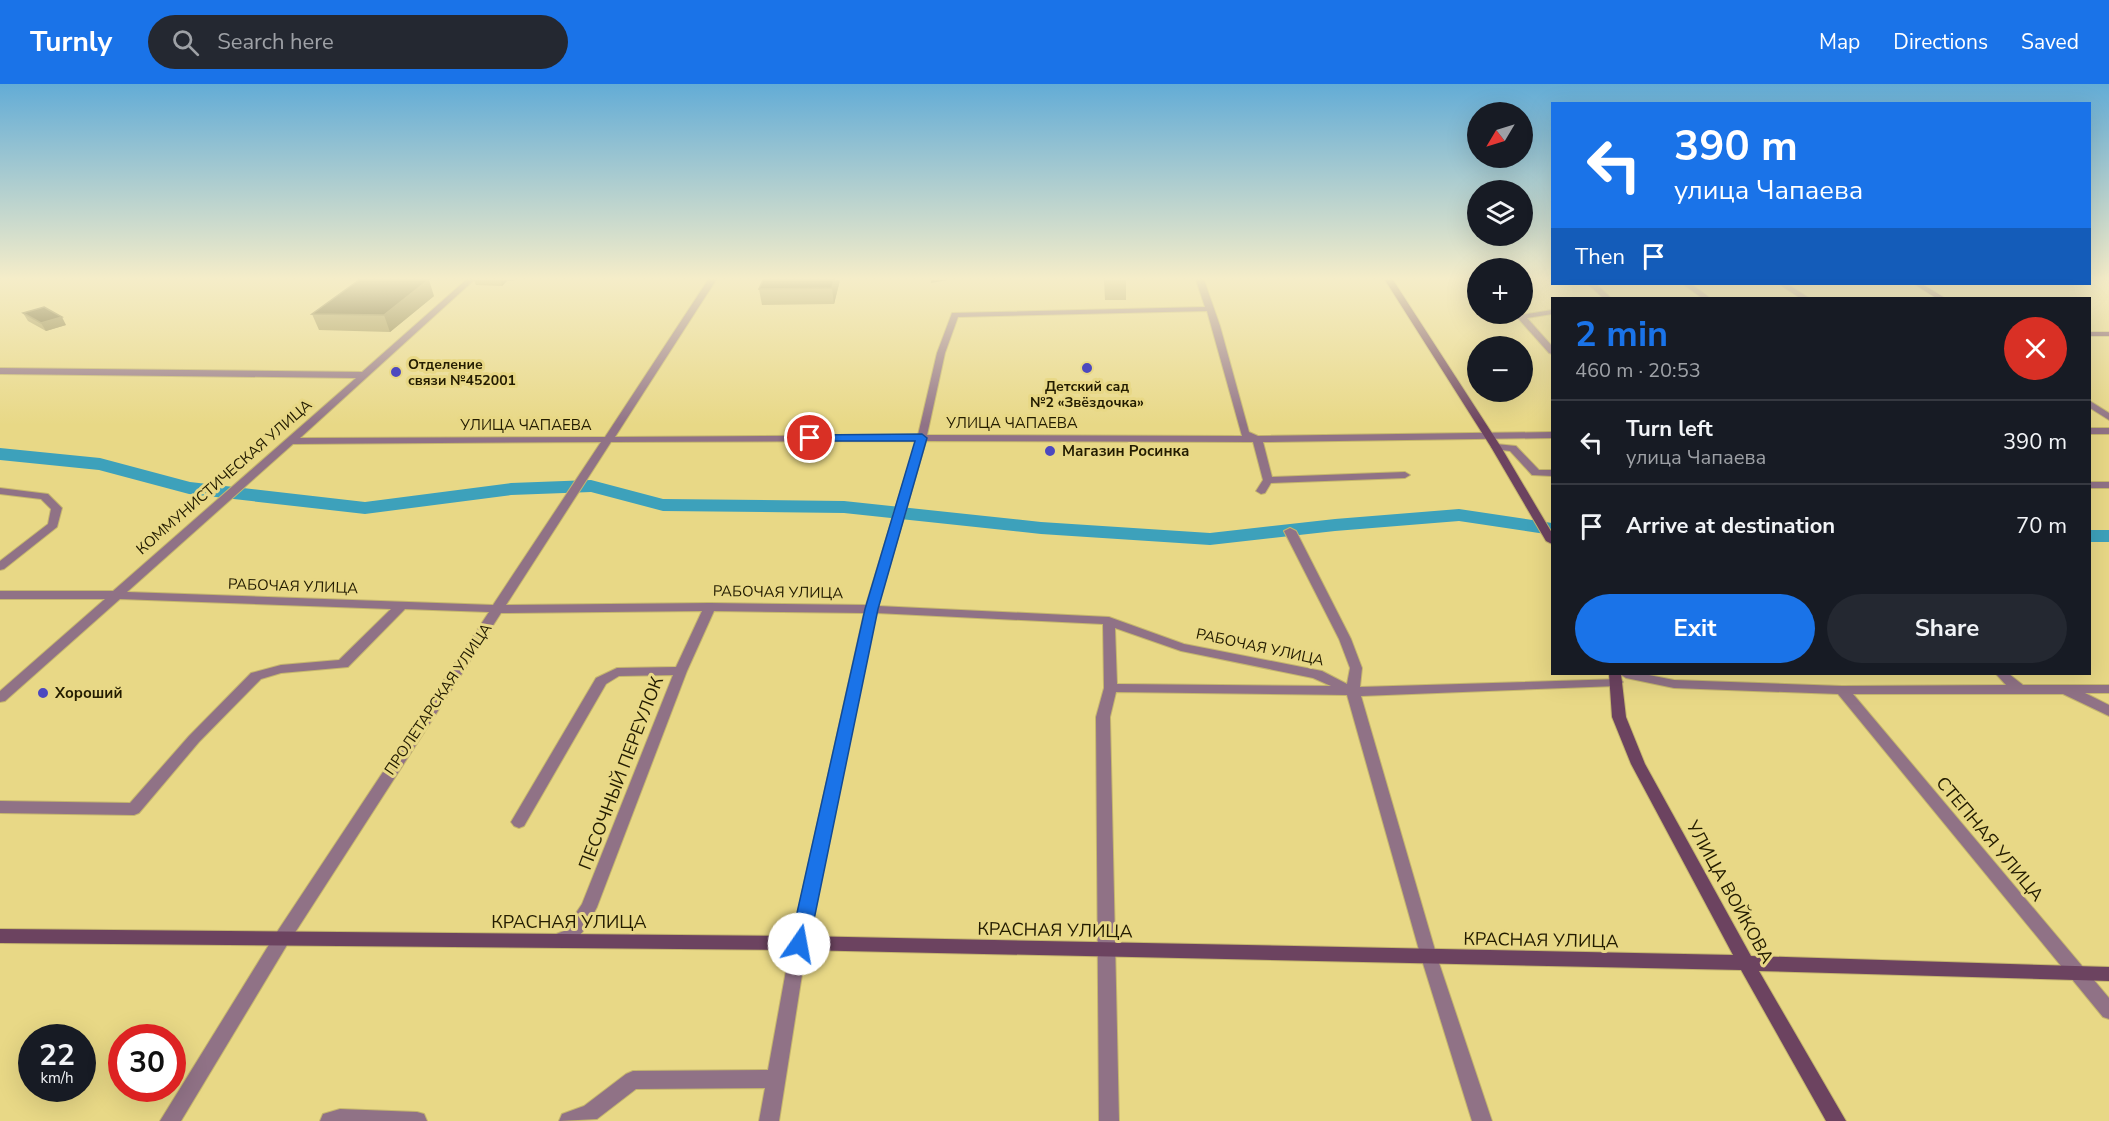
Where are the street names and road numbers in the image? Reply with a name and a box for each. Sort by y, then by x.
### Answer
street label: КОММУНИСТИЧЕСКАЯ УЛИЦА [132,395,316,559]
street label: УЛИЦА ЧАПАЕВА [945,413,1078,433]
street label: УЛИЦА ЧАПАЕВА [459,415,592,435]
street label: РАБОЧАЯ УЛИЦА [228,574,359,598]
street label: РАБОЧАЯ УЛИЦА [713,581,843,603]
street label: ПРОЛЕТАРСКАЯ УЛИЦА [380,619,496,779]
street label: РАБОЧАЯ УЛИЦА [1194,624,1326,670]
street label: ПЕСОЧНЫЙ ПЕРЕУЛОК [573,672,669,873]
street label: СТЕПНАЯ УЛИЦА [1931,772,2049,906]
street label: УЛИЦА ВОЙКОВА [1680,815,1779,968]
street label: КРАСНАЯ УЛИЦА [491,910,647,934]
street label: КРАСНАЯ УЛИЦА [977,917,1133,943]
street label: КРАСНАЯ УЛИЦА [1463,927,1619,953]

